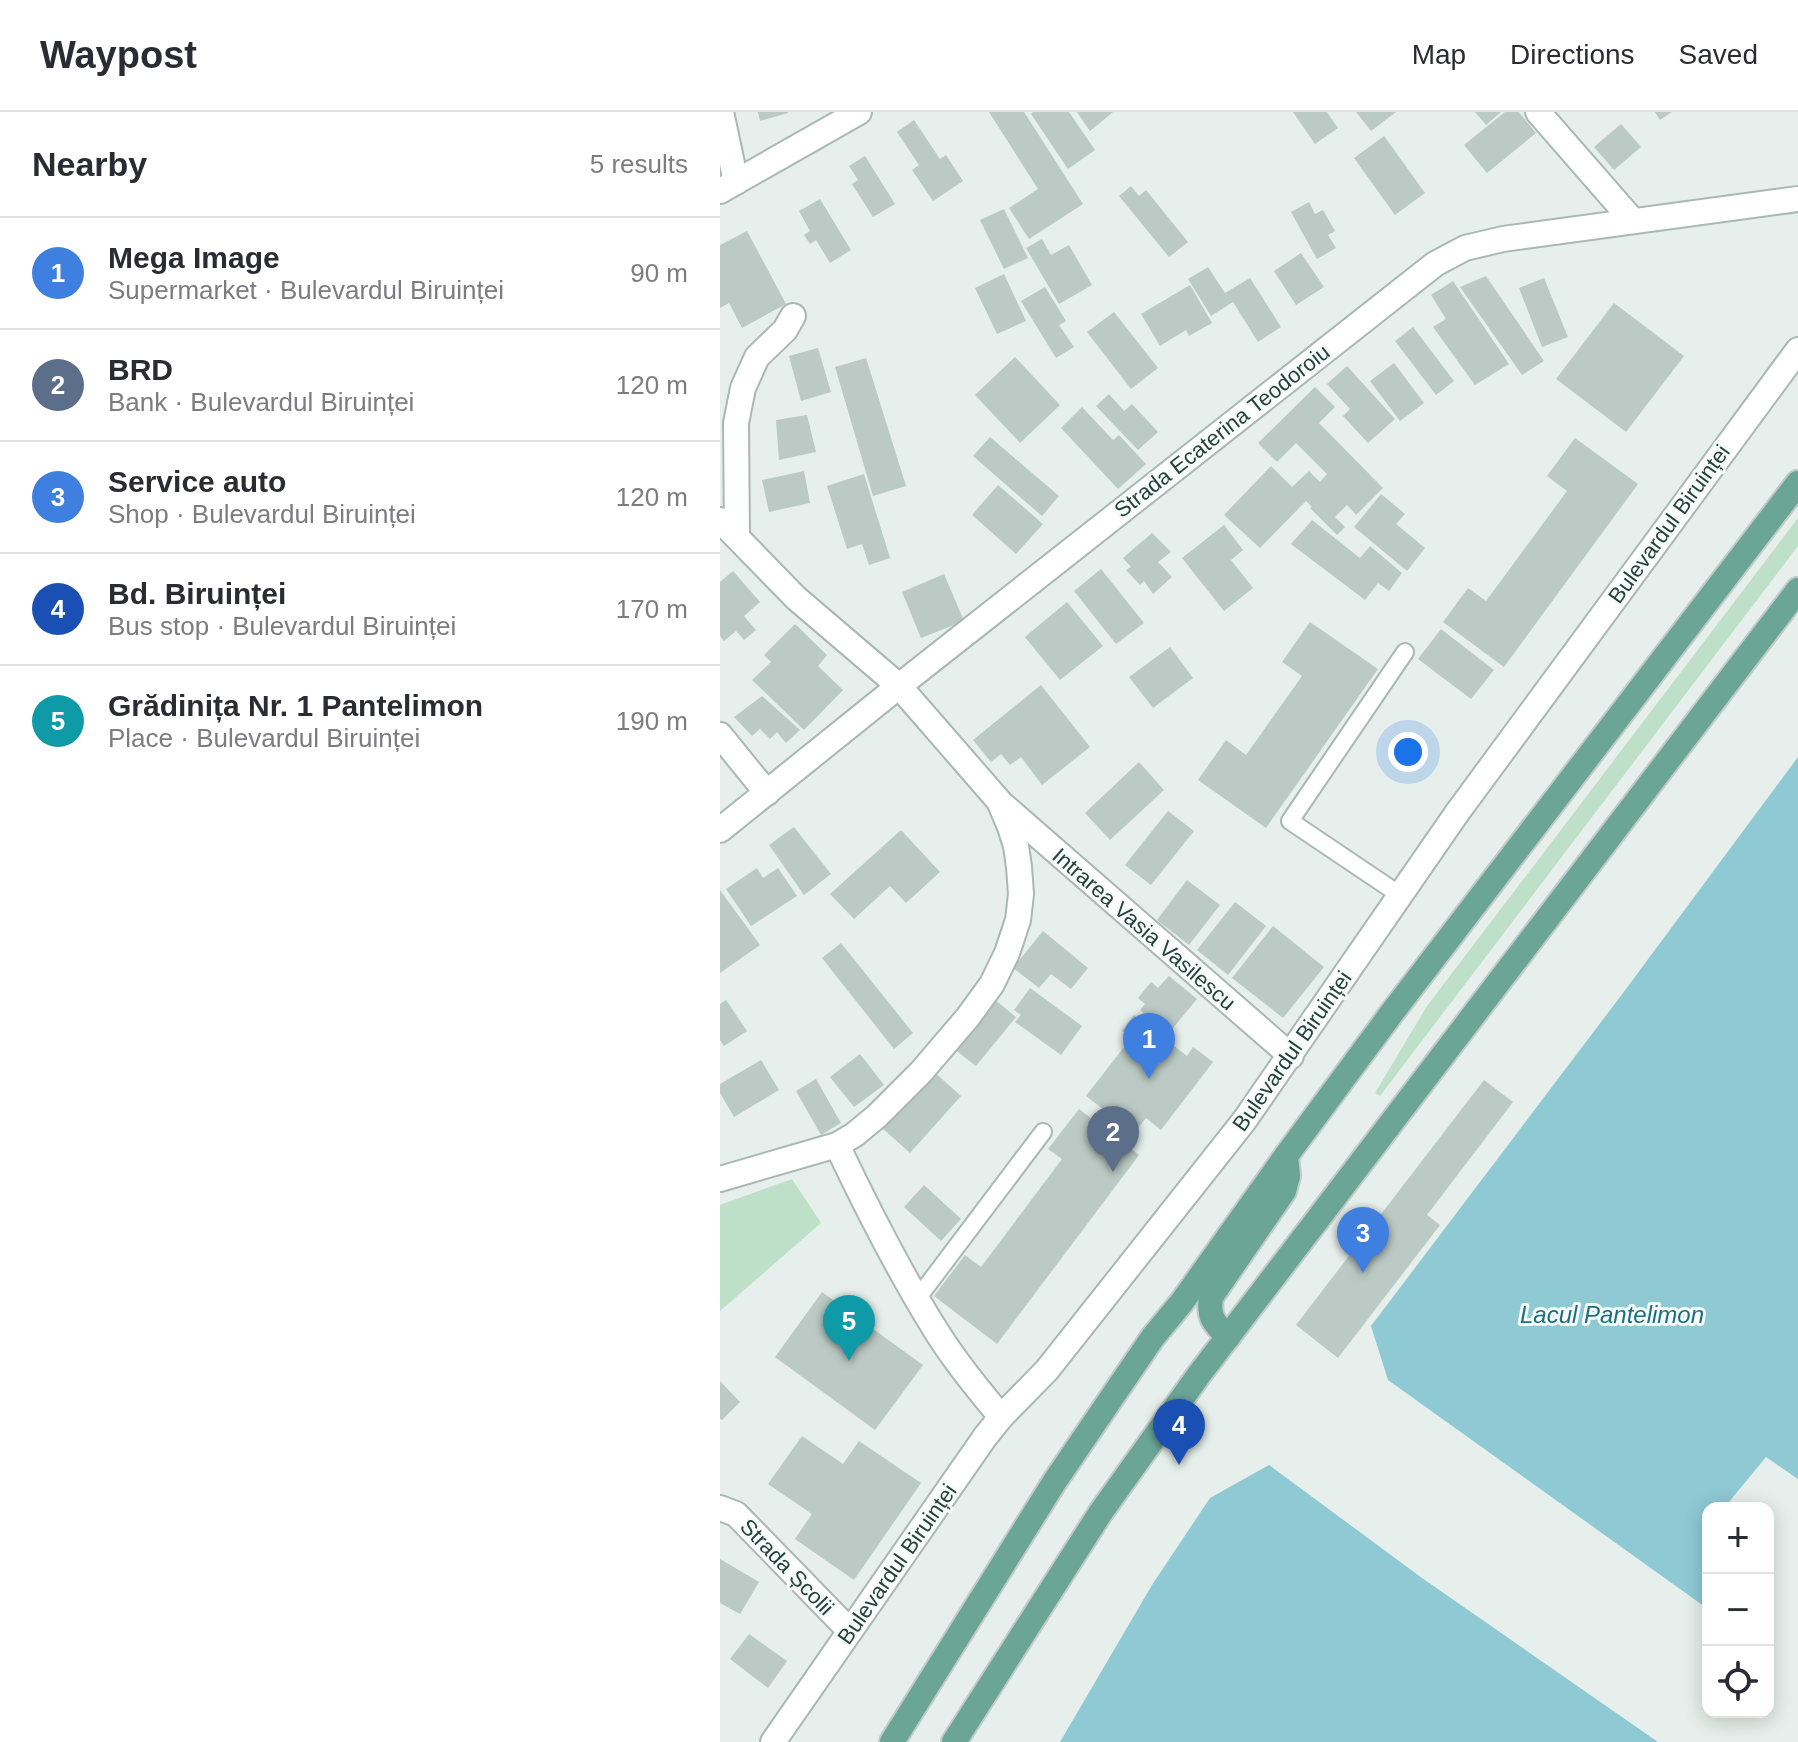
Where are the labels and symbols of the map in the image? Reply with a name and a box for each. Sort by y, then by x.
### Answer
street label: Strada Ecaterina Teodoroiu [1109,339,1335,523]
street label: Bulevardul Biruinței [1603,440,1735,608]
your location [1388,732,1428,772]
street label: Intrarea Vasia Vasilescu [1048,843,1240,1015]
street label: Bulevardul Biruinței [1227,966,1357,1136]
pin: 1 [1123,1013,1175,1079]
pin: 2 [1087,1106,1139,1172]
pin: 3 [1337,1207,1389,1273]
pin: 5 [823,1295,875,1361]
water label: Lacul Pantelimon [1520,1301,1704,1328]
pin: 4 [1153,1399,1205,1465]
street label: Bulevardul Biruinței [832,1479,962,1649]
street label: Strada Școlii [735,1514,839,1620]

